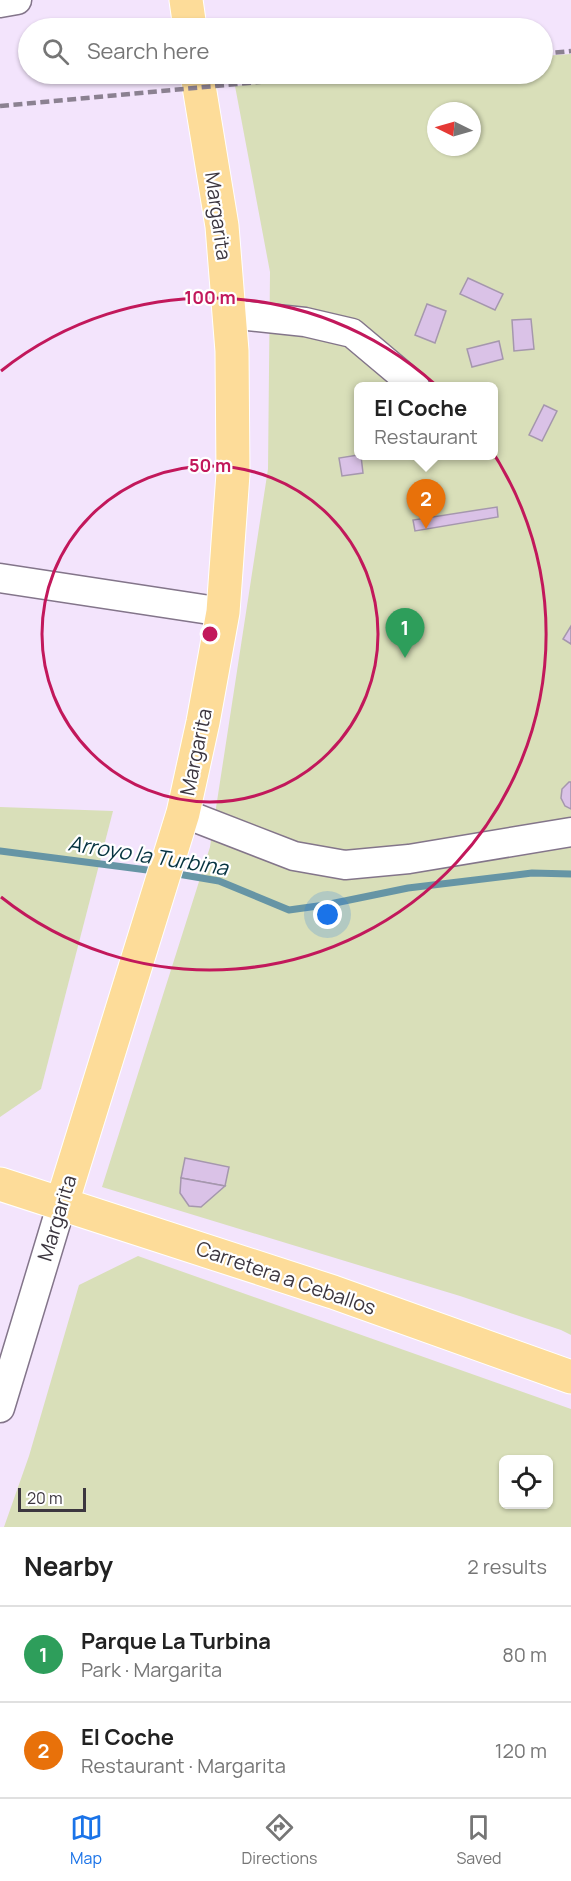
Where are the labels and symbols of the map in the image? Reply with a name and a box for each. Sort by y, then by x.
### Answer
north arrow [427,102,481,156]
street label: Margarita [199,170,238,262]
text: 100 m [184,285,236,309]
text: 50 m [189,453,231,477]
pin: 2 [406,480,446,529]
pin: 1 [386,608,424,658]
centre of rings [200,624,220,644]
street label: Margarita [173,706,218,798]
water label: Arroyo la Turbina [66,829,231,882]
your location [313,900,342,929]
street label: Margarita [31,1172,82,1264]
street label: Carretera a Ceballos [193,1234,380,1321]
scale bar [18,1485,86,1512]

